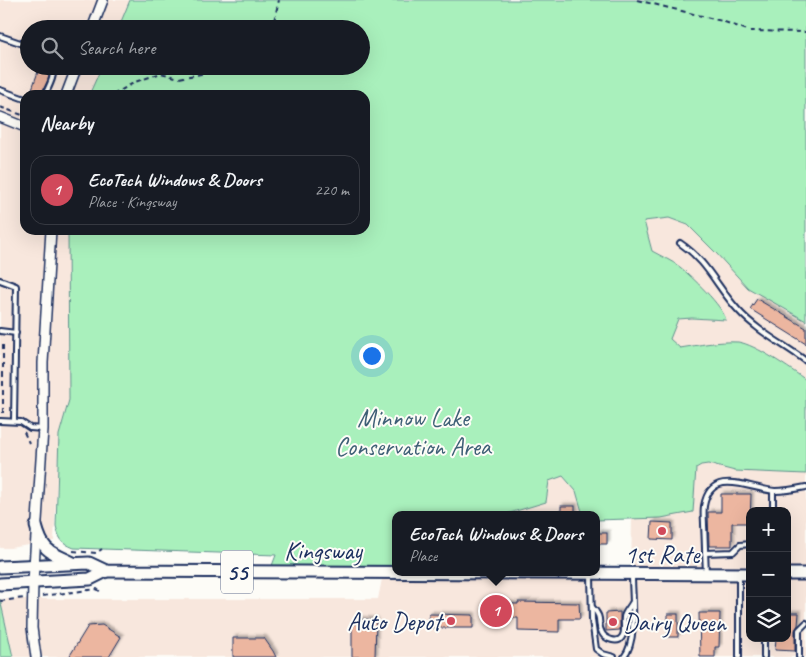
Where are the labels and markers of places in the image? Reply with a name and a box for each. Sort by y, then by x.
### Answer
marker: 1st Rate [656,525,668,537]
place label: 1st Rate [625,539,701,571]
pin: 1 [480,592,512,630]
place label: Auto Depot [347,606,445,638]
place label: Dairy Queen [623,607,727,639]
marker: Auto Depot [445,615,457,627]
marker: Dairy Queen [607,616,619,628]

